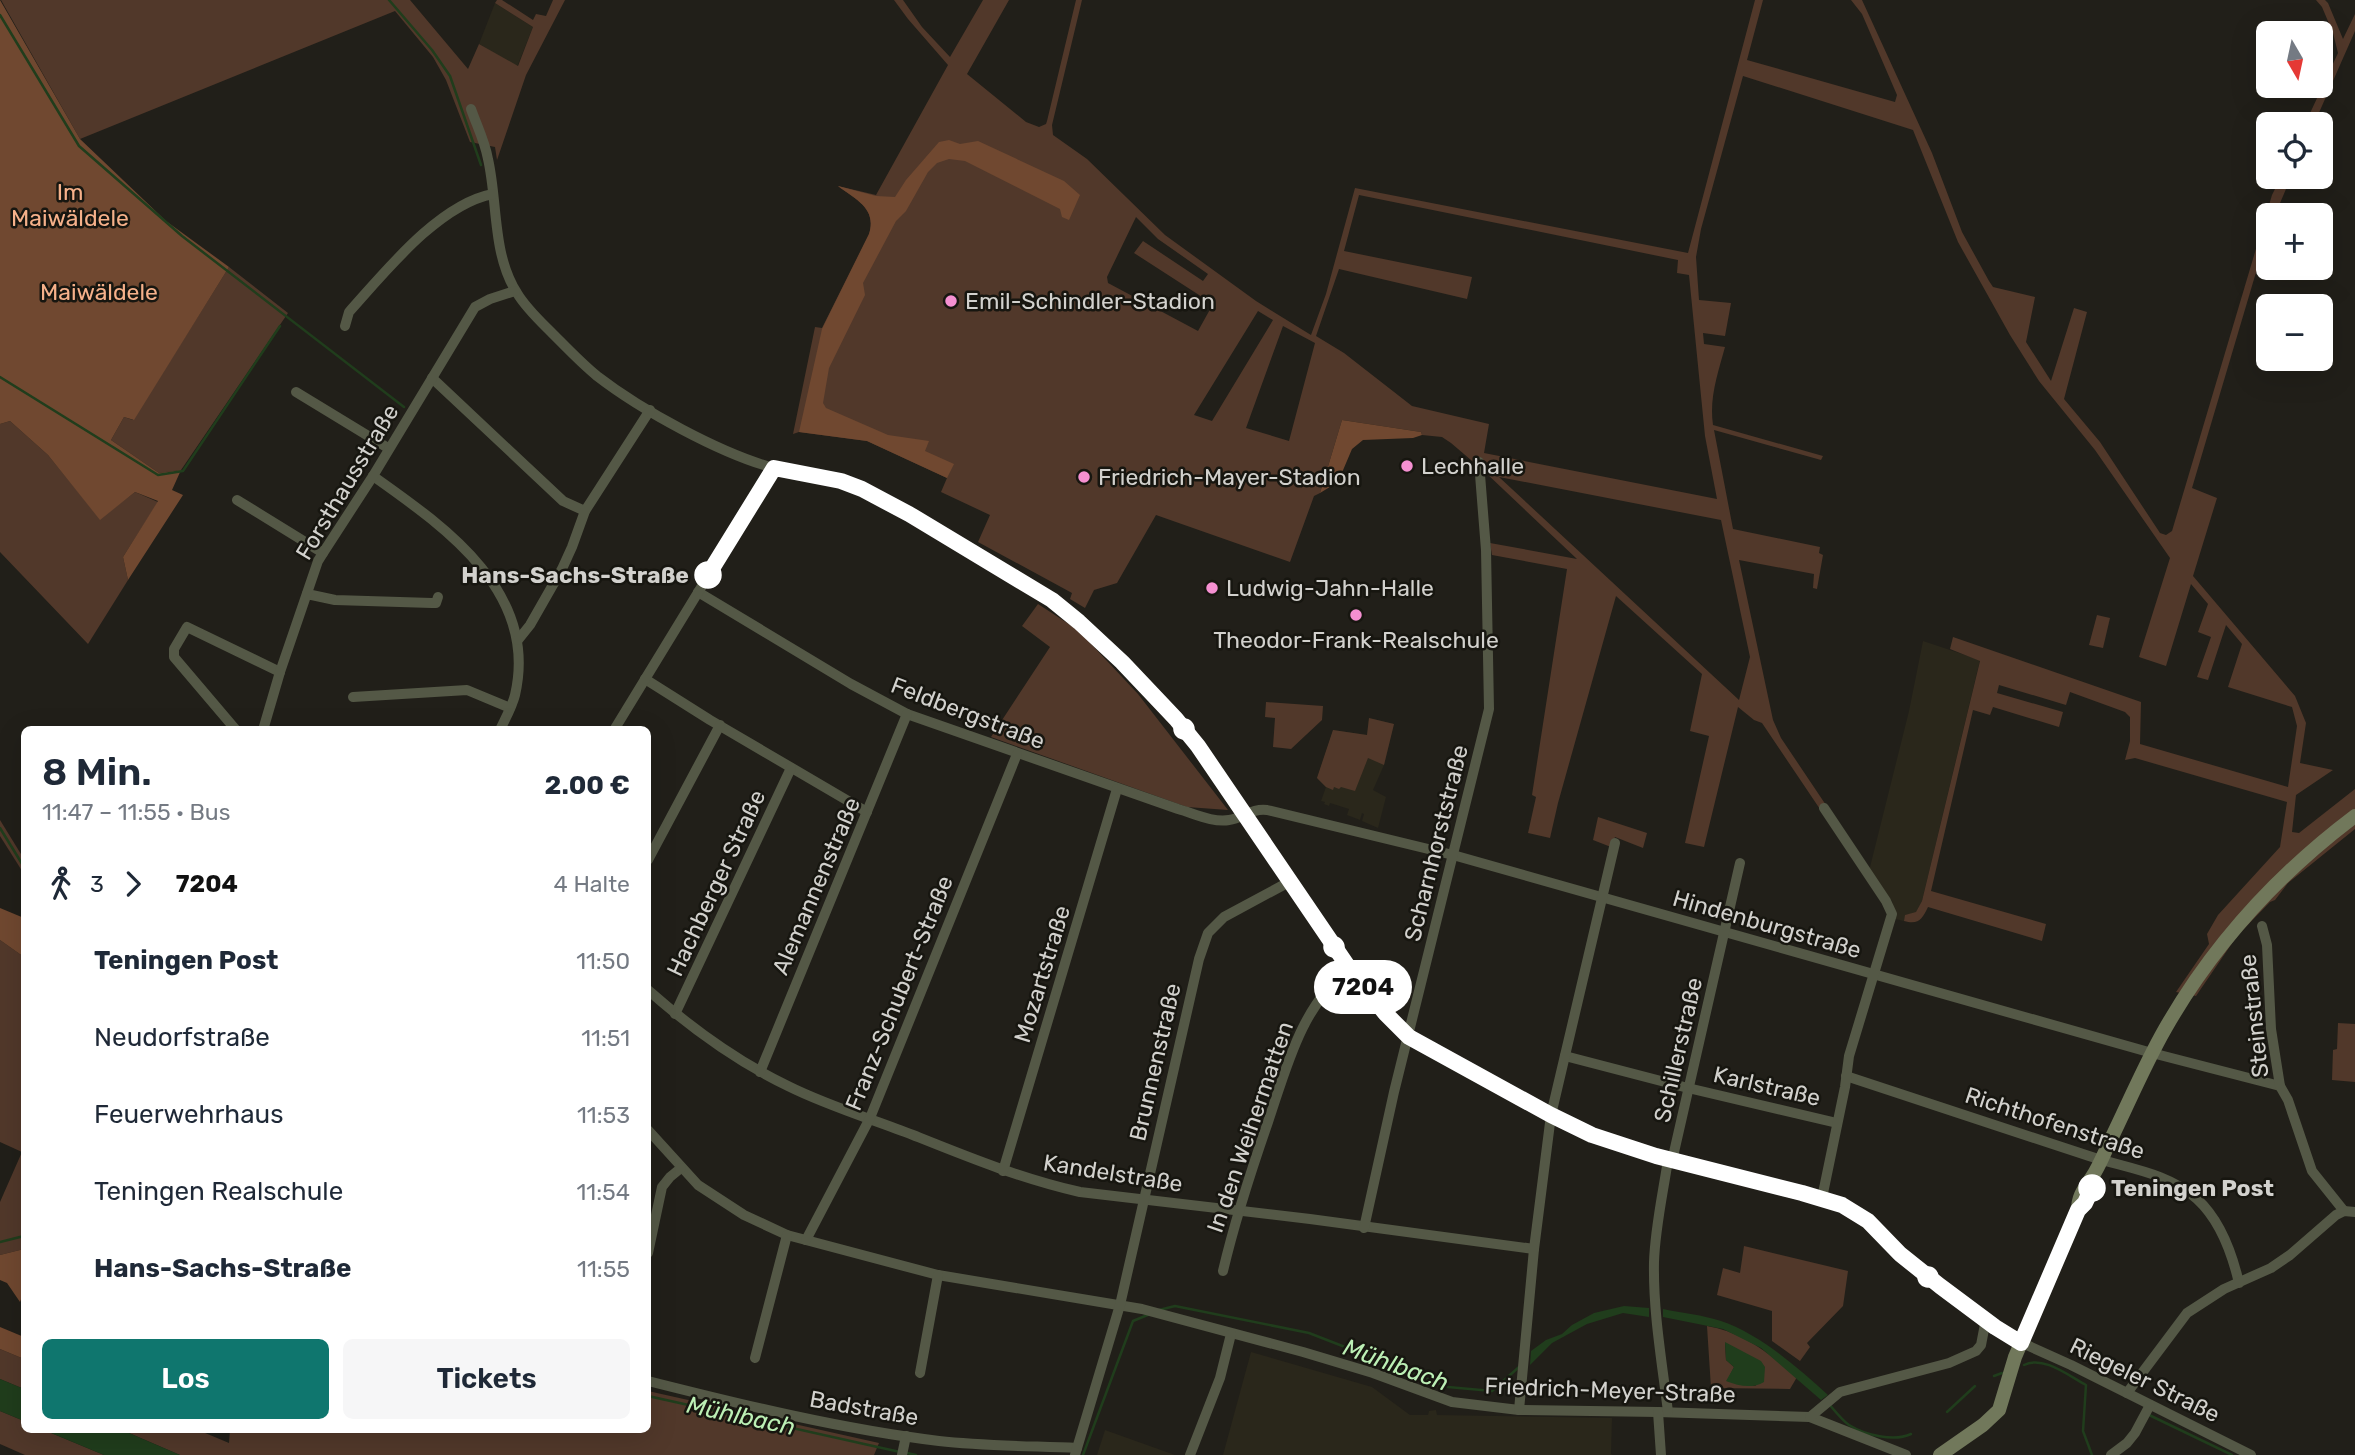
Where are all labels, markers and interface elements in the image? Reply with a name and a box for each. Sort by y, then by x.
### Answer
north arrow [2256,21,2333,98]
map controls [2256,21,2333,371]
button: locate [2256,112,2333,189]
park label: Im Maiwäldele [11,178,129,232]
button: + [2256,203,2333,280]
park label: Maiwäldele [40,278,158,306]
place label: Emil-Schindler-Stadion [965,287,1215,315]
marker: Emil-Schindler-Stadion [943,293,959,309]
button: − [2256,294,2333,371]
street label: Forsthausstraße [290,399,404,565]
place label: Lechhalle [1421,452,1524,480]
marker: Lechhalle [1399,458,1415,474]
place label: Friedrich-Mayer-Stadion [1098,463,1361,491]
marker: Friedrich-Mayer-Stadion [1076,469,1092,485]
place label: Hans-Sachs-Straße [461,561,689,589]
marker: Hans-Sachs-Straße [695,562,721,588]
place label: Ludwig-Jahn-Halle [1226,574,1434,602]
marker: Ludwig-Jahn-Halle [1204,580,1220,596]
marker: Theodor-Frank-Realschule [1348,607,1364,623]
place label: Theodor-Frank-Realschule [1213,626,1499,654]
street label: Feldbergstraße [887,671,1049,755]
unlabelled marker [1174,719,1194,739]
street label: Scharnhorststraße [1398,742,1474,944]
text: 8 Min. [42,749,152,795]
text: 2.00 € [545,770,630,801]
street label: Hachberger Straße [661,785,771,981]
street label: Alemannenstraße [766,793,866,979]
text: 11:47 – 11:55 · Bus [42,798,230,826]
icon: walk [42,865,80,903]
icon: forward [114,865,152,903]
text: 3 [90,870,104,898]
text: 7204 [176,870,238,898]
text: 4 Halte [554,870,630,898]
street label: Franz-Schubert-Straße [839,871,959,1115]
street label: Hindenburgstraße [1670,884,1864,964]
street label: Mozartstraße [1008,902,1076,1046]
unlabelled marker [1324,937,1344,957]
text: Teningen Post [94,945,278,976]
text: 11:50 [576,947,630,975]
street label: Steinstraße [2234,953,2274,1079]
line badge: 7204 [1314,964,1412,1010]
text: 7204 [1332,973,1394,1001]
street label: Schillerstraße [1648,975,1708,1125]
street label: Brunnenstraße [1123,980,1187,1144]
street label: In den Weihermatten [1201,1018,1299,1236]
text: Neudorfstraße [94,1022,270,1053]
text: 11:51 [581,1024,630,1052]
street label: Karlstraße [1711,1060,1823,1112]
street label: Richthofenstraße [1962,1081,2148,1165]
text: Feuerwehrhaus [94,1099,283,1130]
text: 11:53 [577,1101,630,1129]
street label: Kandelstraße [1041,1148,1185,1198]
place label: Teningen Post [2111,1174,2274,1202]
marker: Teningen Post [2079,1175,2105,1201]
text: Teningen Realschule [94,1176,343,1207]
text: 11:54 [576,1178,630,1206]
text: Hans-Sachs-Straße [94,1253,352,1284]
text: 11:55 [577,1255,630,1283]
unlabelled marker [1918,1267,1938,1287]
street label: Riegeler Straße [2065,1332,2225,1428]
water label: Mühlbach [1339,1333,1453,1397]
button: Los [42,1339,329,1419]
button: Tickets [343,1339,630,1419]
street label: Friedrich-Meyer-Straße [1484,1372,1736,1408]
street label: Badstraße [807,1385,921,1431]
water label: Mühlbach [684,1391,798,1441]

